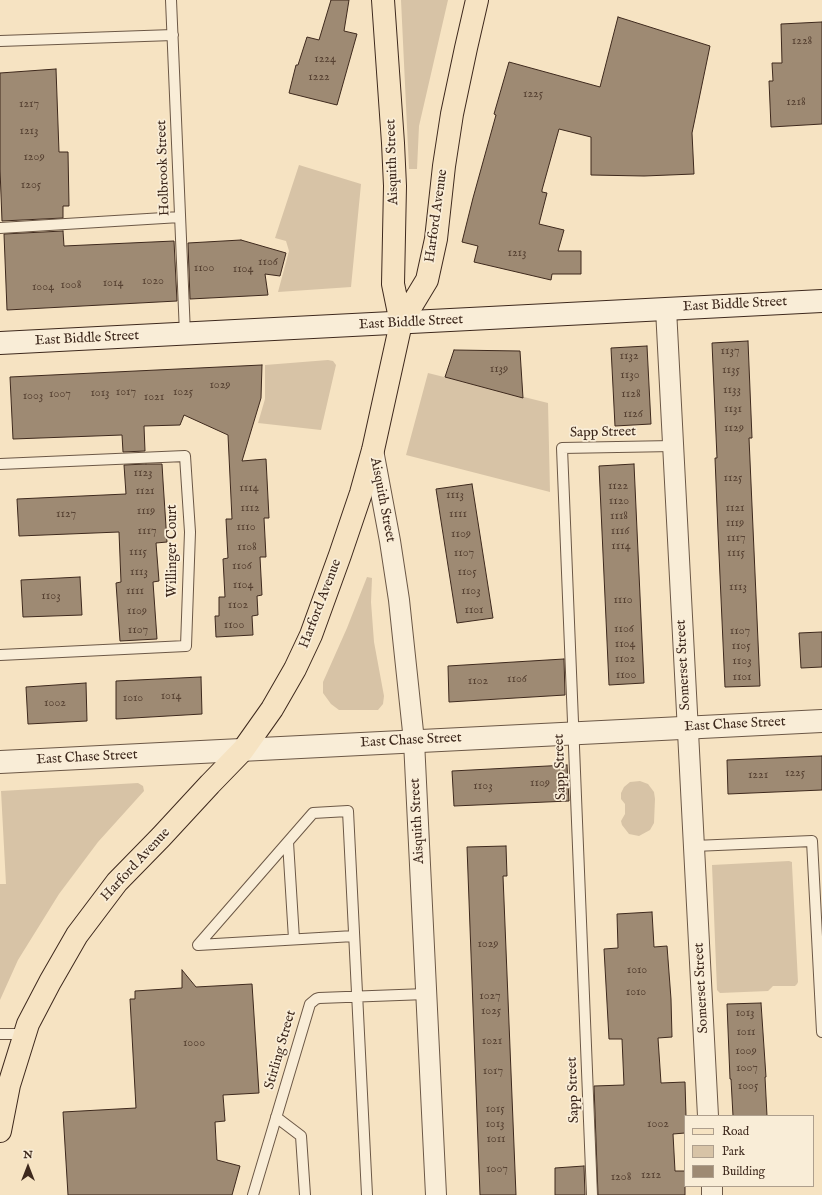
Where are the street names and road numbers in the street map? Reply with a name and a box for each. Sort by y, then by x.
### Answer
street label: Aisquith Street [383,119,403,205]
street label: Holbrook Street [154,120,174,216]
street label: Harford Avenue [422,168,452,264]
street label: East Biddle Street [682,294,788,316]
street label: East Biddle Street [358,312,464,334]
street label: East Biddle Street [34,328,140,350]
street label: Sapp Street [570,424,636,442]
street label: Aisquith Street [366,456,398,544]
street label: Willinger Court [165,505,181,597]
street label: Harford Avenue [296,557,346,651]
street label: Somerset Street [673,619,695,711]
street label: East Chase Street [684,714,786,736]
street label: East Chase Street [360,730,462,752]
street label: Sapp Street [551,734,571,800]
street label: East Chase Street [36,747,138,769]
street label: Aisquith Street [407,778,429,864]
street label: Harford Avenue [98,825,174,905]
street label: Somerset Street [691,942,713,1034]
street label: Stirling Street [262,1009,300,1091]
street label: Sapp Street [564,1057,584,1123]

